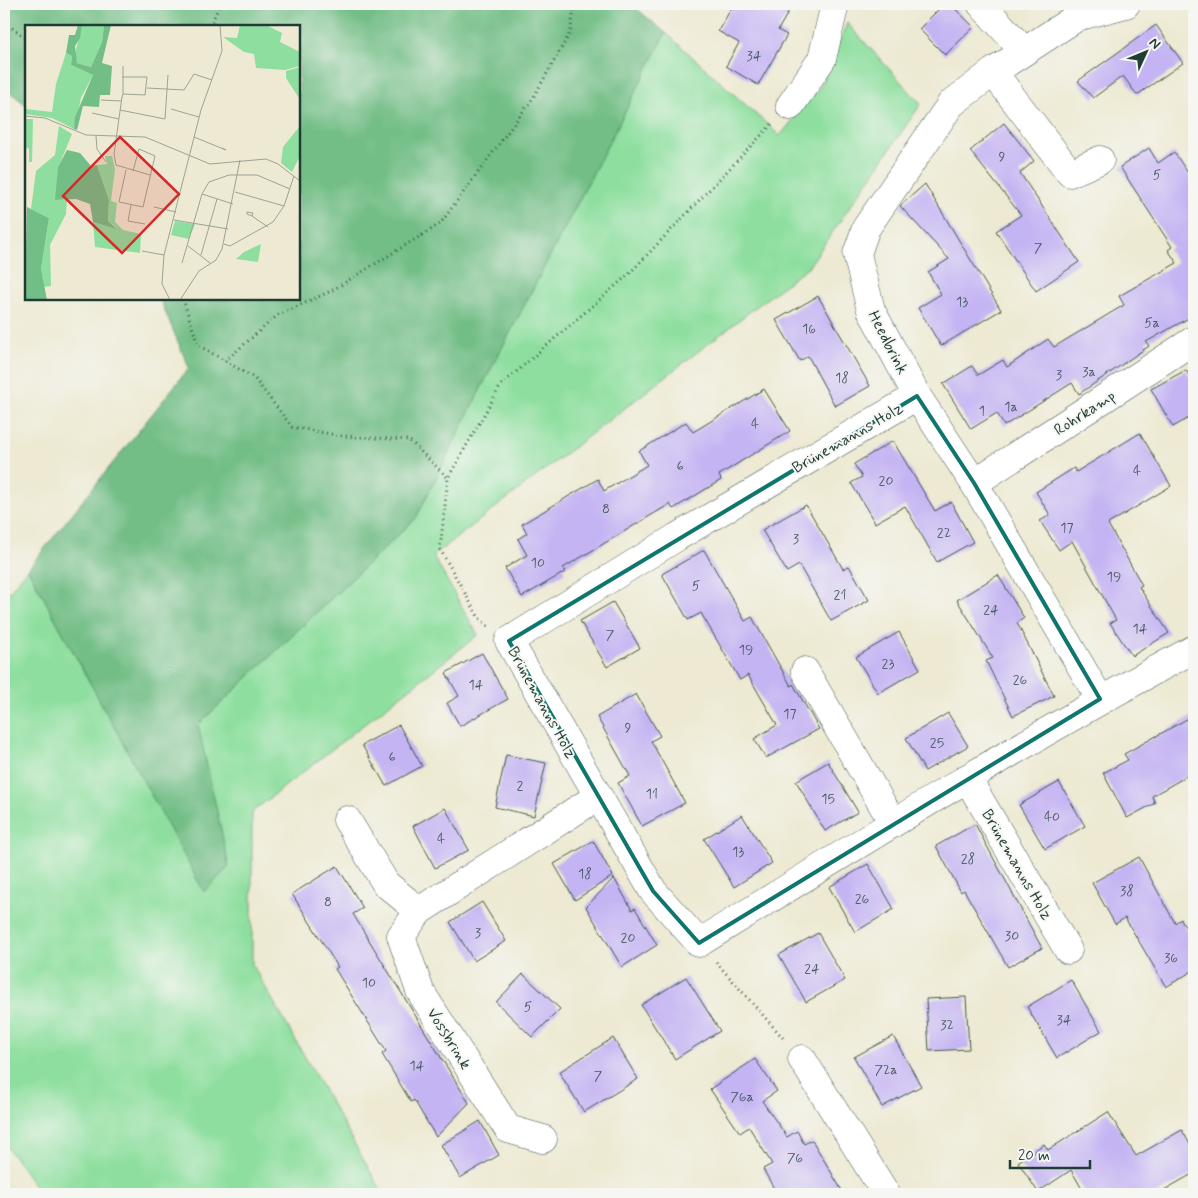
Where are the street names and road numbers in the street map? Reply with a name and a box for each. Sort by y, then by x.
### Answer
street label: Heedbrink [863,307,913,378]
street label: Rohrkamp [1050,386,1120,441]
street label: Brünemanns Holz [788,398,907,479]
street label: Brünemanns Holz [502,643,581,763]
street label: Brünemanns Holz [976,805,1057,924]
street label: Vossbrink [422,1004,476,1074]

